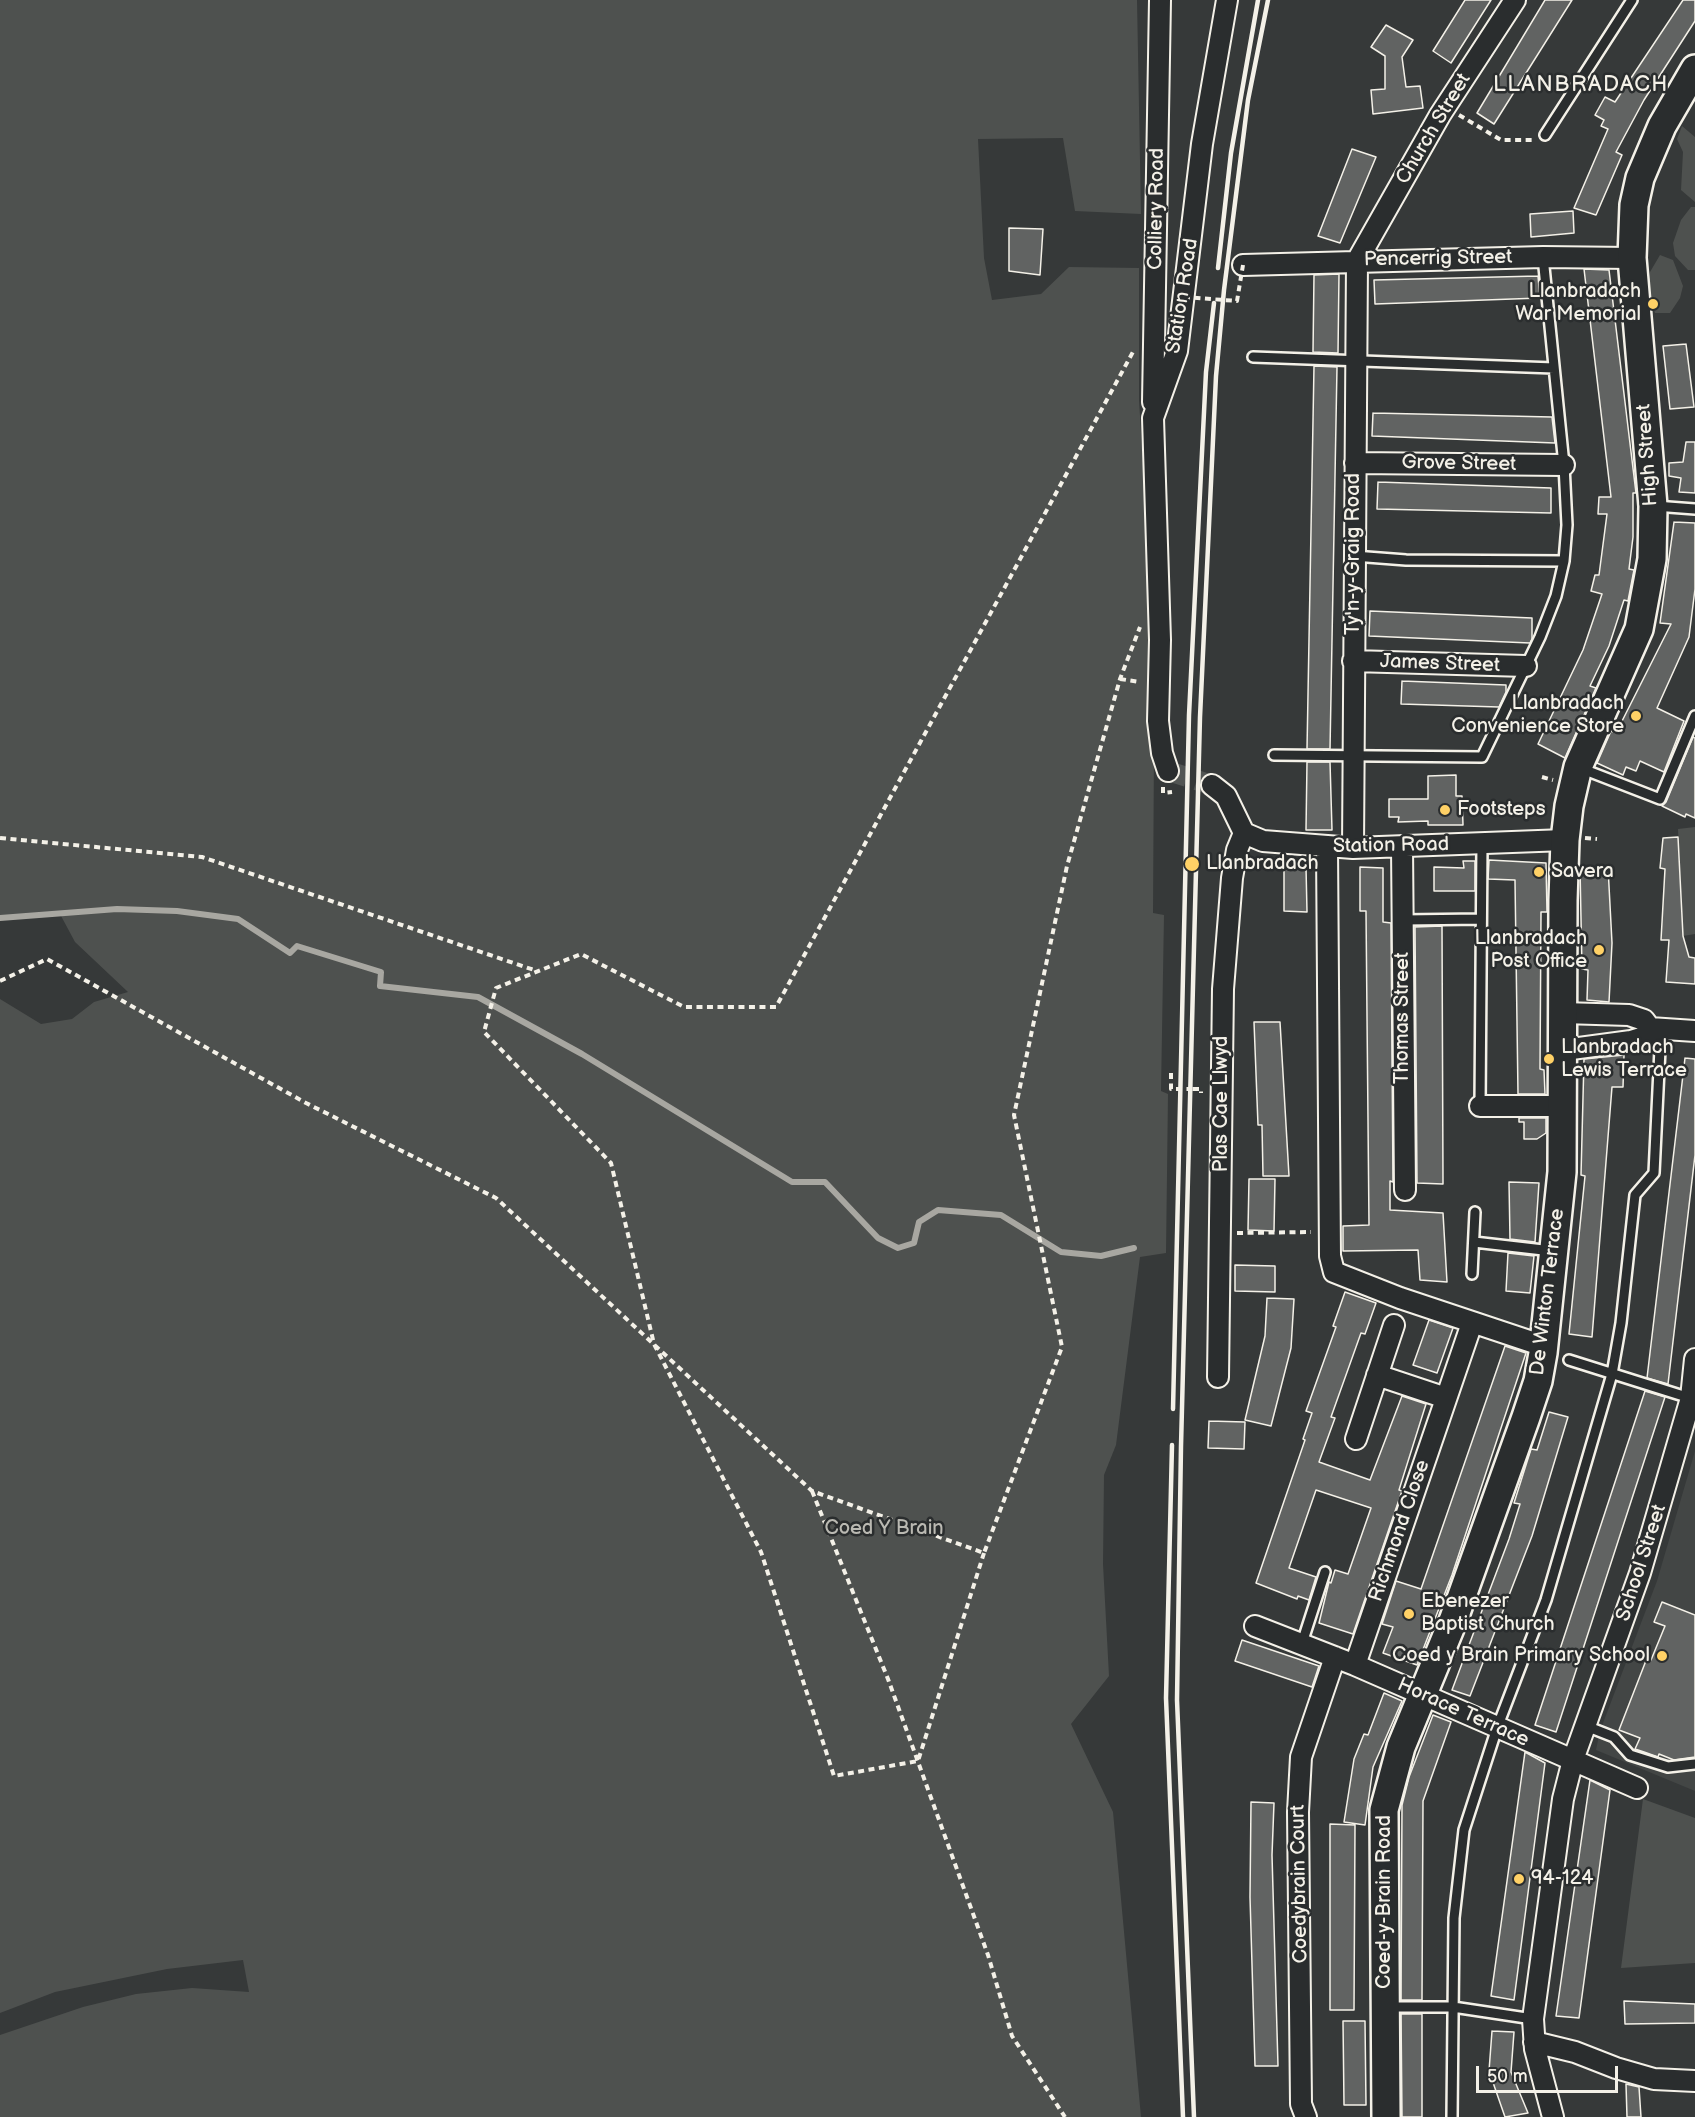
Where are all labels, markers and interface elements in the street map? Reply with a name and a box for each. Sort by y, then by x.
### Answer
street label: Church Street [1391,69,1477,189]
district label: LLANBRADACH [1493,72,1669,98]
street label: Colliery Road [1144,148,1170,270]
street label: Station Road [1162,237,1204,355]
street label: Pencerrig Street [1364,246,1512,272]
place label: Llanbradach War Memorial [1515,280,1641,327]
marker: Llanbradach War Memorial [1646,297,1660,311]
street label: High Street [1632,403,1664,507]
street label: Grove Street [1401,451,1517,477]
street label: Ty'n-y-Graig Road [1342,473,1366,635]
street label: James Street [1380,650,1500,678]
place label: Llanbradach Convenience Store [1451,692,1624,739]
marker: Llanbradach Convenience Store [1629,709,1643,723]
place label: Footsteps [1457,798,1546,822]
marker: Footsteps [1438,803,1452,817]
street label: Station Road [1333,833,1449,859]
place label: Llanbradach [1206,852,1318,876]
marker: Llanbradach [1183,855,1201,873]
place label: Savera [1551,860,1614,884]
marker: Savera [1532,865,1546,879]
place label: Llanbradach Post Office [1475,927,1587,974]
marker: Llanbradach Post Office [1592,943,1606,957]
street label: Thomas Street [1391,952,1415,1084]
street label: Plas Cae Llwyd [1210,1036,1234,1172]
place label: Llanbradach Lewis Terrace [1561,1036,1687,1083]
marker: Llanbradach Lewis Terrace [1542,1052,1556,1066]
street label: De Winton Terrace [1526,1207,1570,1377]
street label: Richmond Close [1365,1457,1435,1605]
street label: School Street [1612,1502,1672,1624]
park label: Coed Y Brain [824,1517,944,1541]
place label: Ebenezer Baptist Church [1421,1590,1554,1637]
marker: Ebenezer Baptist Church [1402,1607,1416,1621]
place label: Coed y Brain Primary School [1392,1644,1650,1668]
marker: Coed y Brain Primary School [1655,1649,1669,1663]
street label: Horace Terrace [1393,1673,1533,1753]
street label: Coedybrain Court [1287,1804,1313,1964]
street label: Coed-y-Brain Road [1373,1815,1397,1989]
place label: 94-124 [1531,1867,1594,1891]
marker: 94-124 [1512,1872,1526,1886]
scale bar [1479,2054,1622,2092]
text: 50 m [1487,2066,1528,2087]

